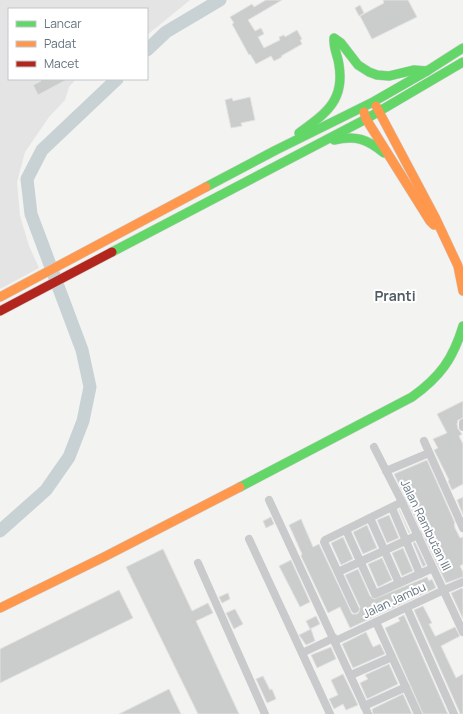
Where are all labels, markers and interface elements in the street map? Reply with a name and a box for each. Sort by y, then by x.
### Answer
legend [8,8,148,80]
text: Lancar [44,15,82,32]
text: Padat [44,35,76,52]
text: Macet [44,55,79,72]
district label: Pranti [374,286,416,305]
street label: Jalan Rambutan III [397,477,455,573]
street label: Jalan Jambu [360,578,428,622]

